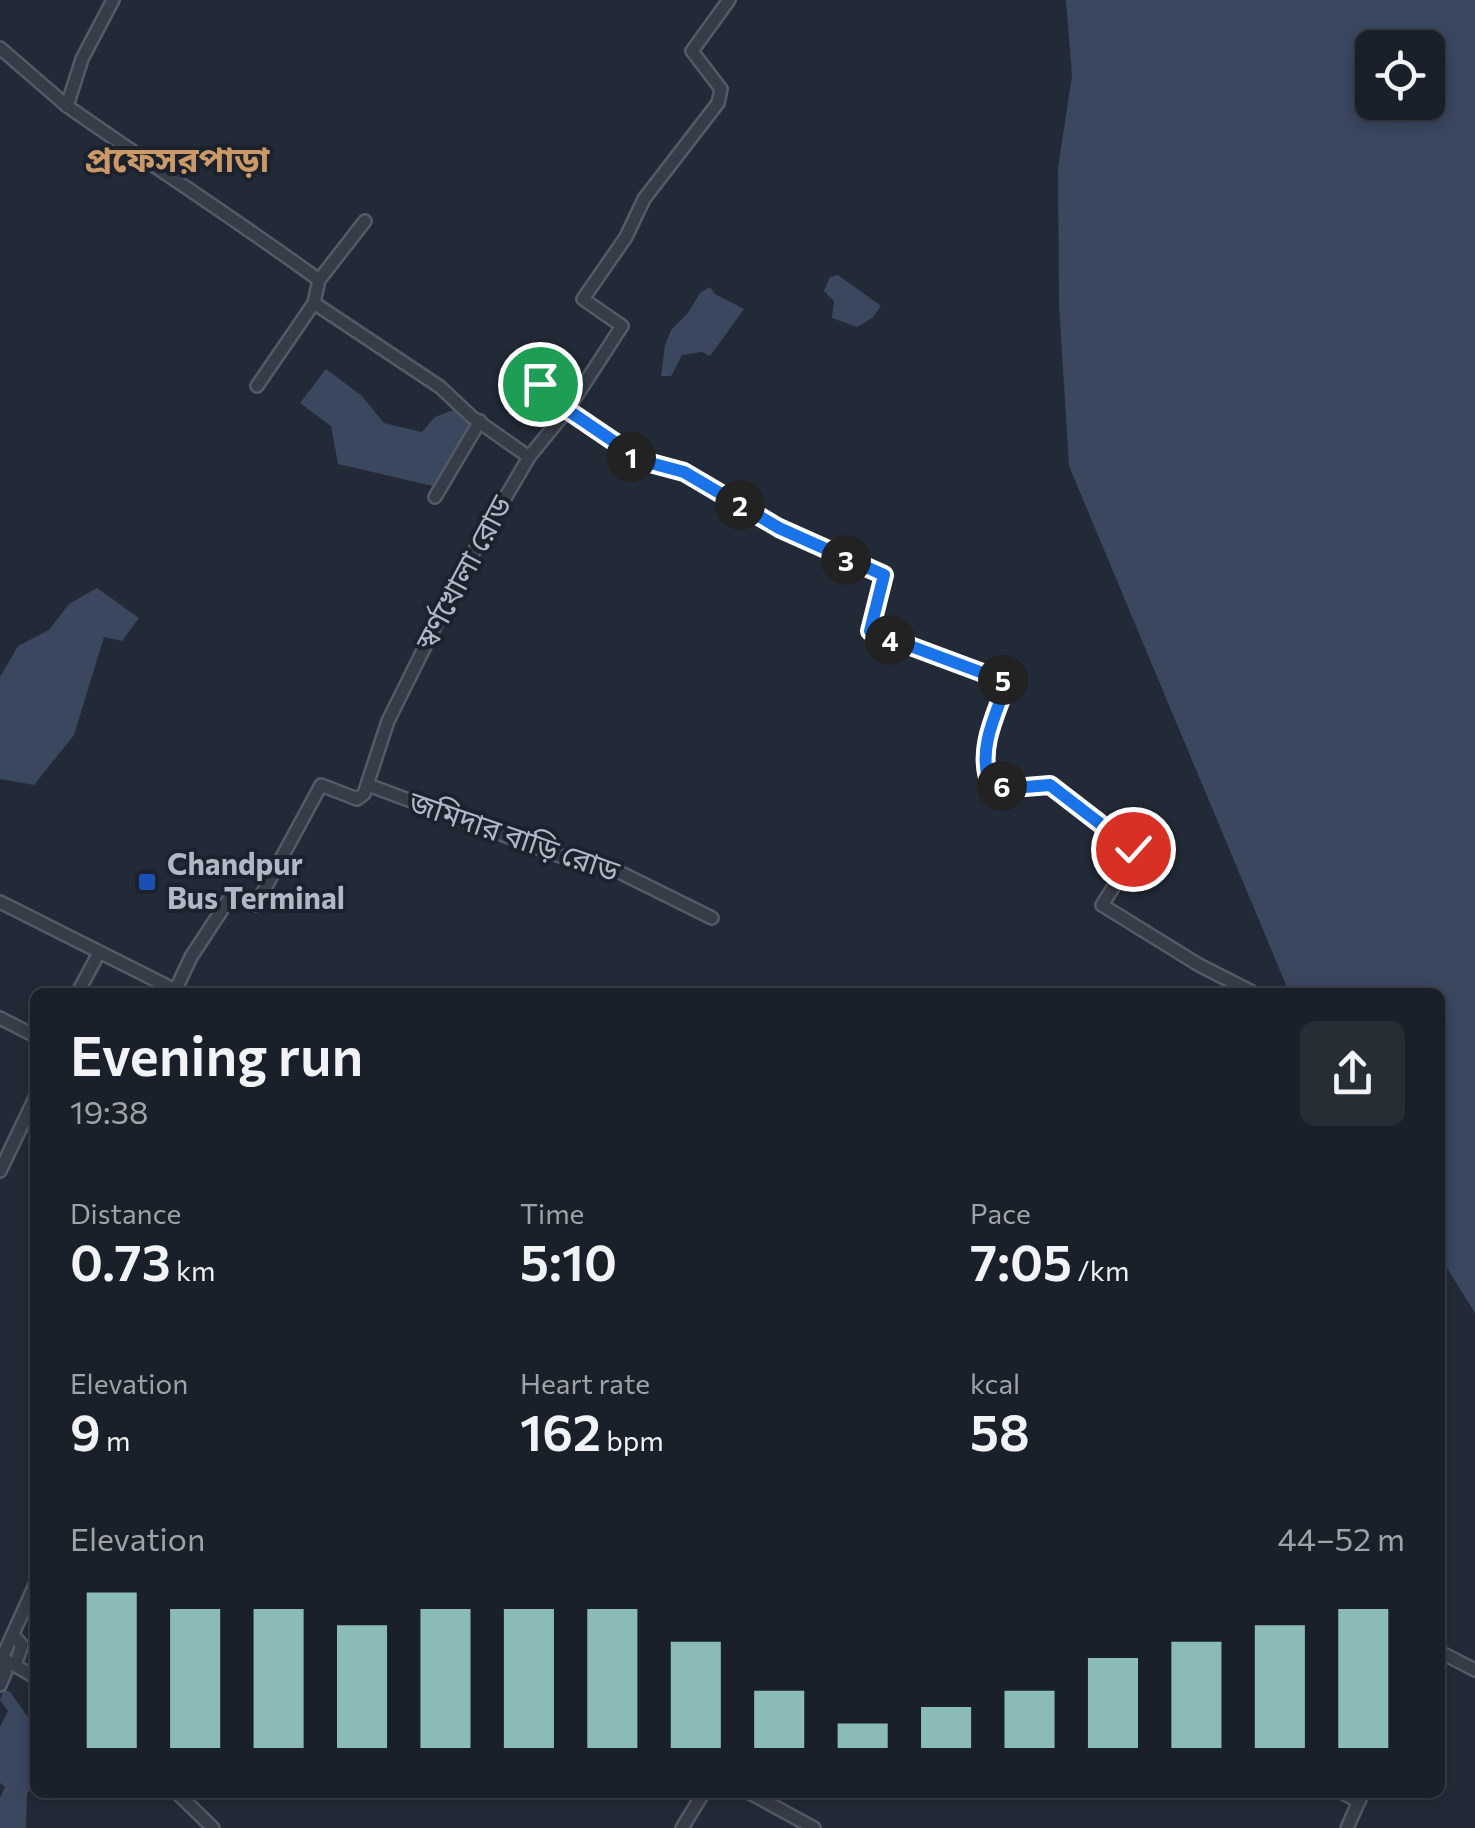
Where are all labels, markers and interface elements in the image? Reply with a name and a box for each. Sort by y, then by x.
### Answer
map controls [1355,30,1445,120]
button: locate [1355,30,1445,120]
district label: প্রফেসরপাড়া [84,136,271,179]
pin [498,342,583,427]
icon: arrive [513,357,568,412]
pin: 1 [606,432,656,482]
text: 1 [625,440,637,474]
pin: 2 [715,480,765,530]
street label: স্বর্ণখোলা রোড [405,488,518,656]
text: 2 [732,488,748,522]
pin: 3 [821,535,871,585]
text: 3 [838,543,854,577]
pin: 4 [865,615,915,665]
text: 4 [881,623,899,657]
pin: 5 [978,655,1028,705]
text: 5 [995,663,1011,697]
pin: 6 [977,761,1027,811]
text: 6 [993,769,1011,803]
street label: জমিদার বাড়ি রোড [404,781,625,888]
pin [1091,807,1176,892]
icon: check [1106,822,1161,877]
place label: Chandpur Bus Terminal [167,844,345,915]
marker: Chandpur Bus Terminal [136,871,158,893]
text: Evening run [70,1020,363,1087]
button: share [1300,1021,1405,1126]
text: 19:38 [70,1091,148,1131]
text: Distance [70,1196,181,1230]
text: Time [520,1196,584,1230]
text: Pace [970,1196,1031,1230]
text: 0.73 [70,1230,171,1291]
text: 5:10 [520,1230,617,1291]
text: 7:05 [970,1230,1072,1291]
text: km [171,1253,216,1287]
text: /km [1072,1253,1129,1287]
text: Elevation [70,1366,188,1400]
text: Heart rate [520,1366,650,1400]
text: kcal [970,1366,1020,1400]
text: 9 [70,1400,101,1461]
text: 162 [520,1400,601,1461]
text: 58 [970,1400,1030,1461]
text: m [101,1423,130,1457]
text: bpm [601,1423,664,1457]
text: Elevation [70,1518,205,1558]
text: 44–52 m [1278,1518,1405,1558]

